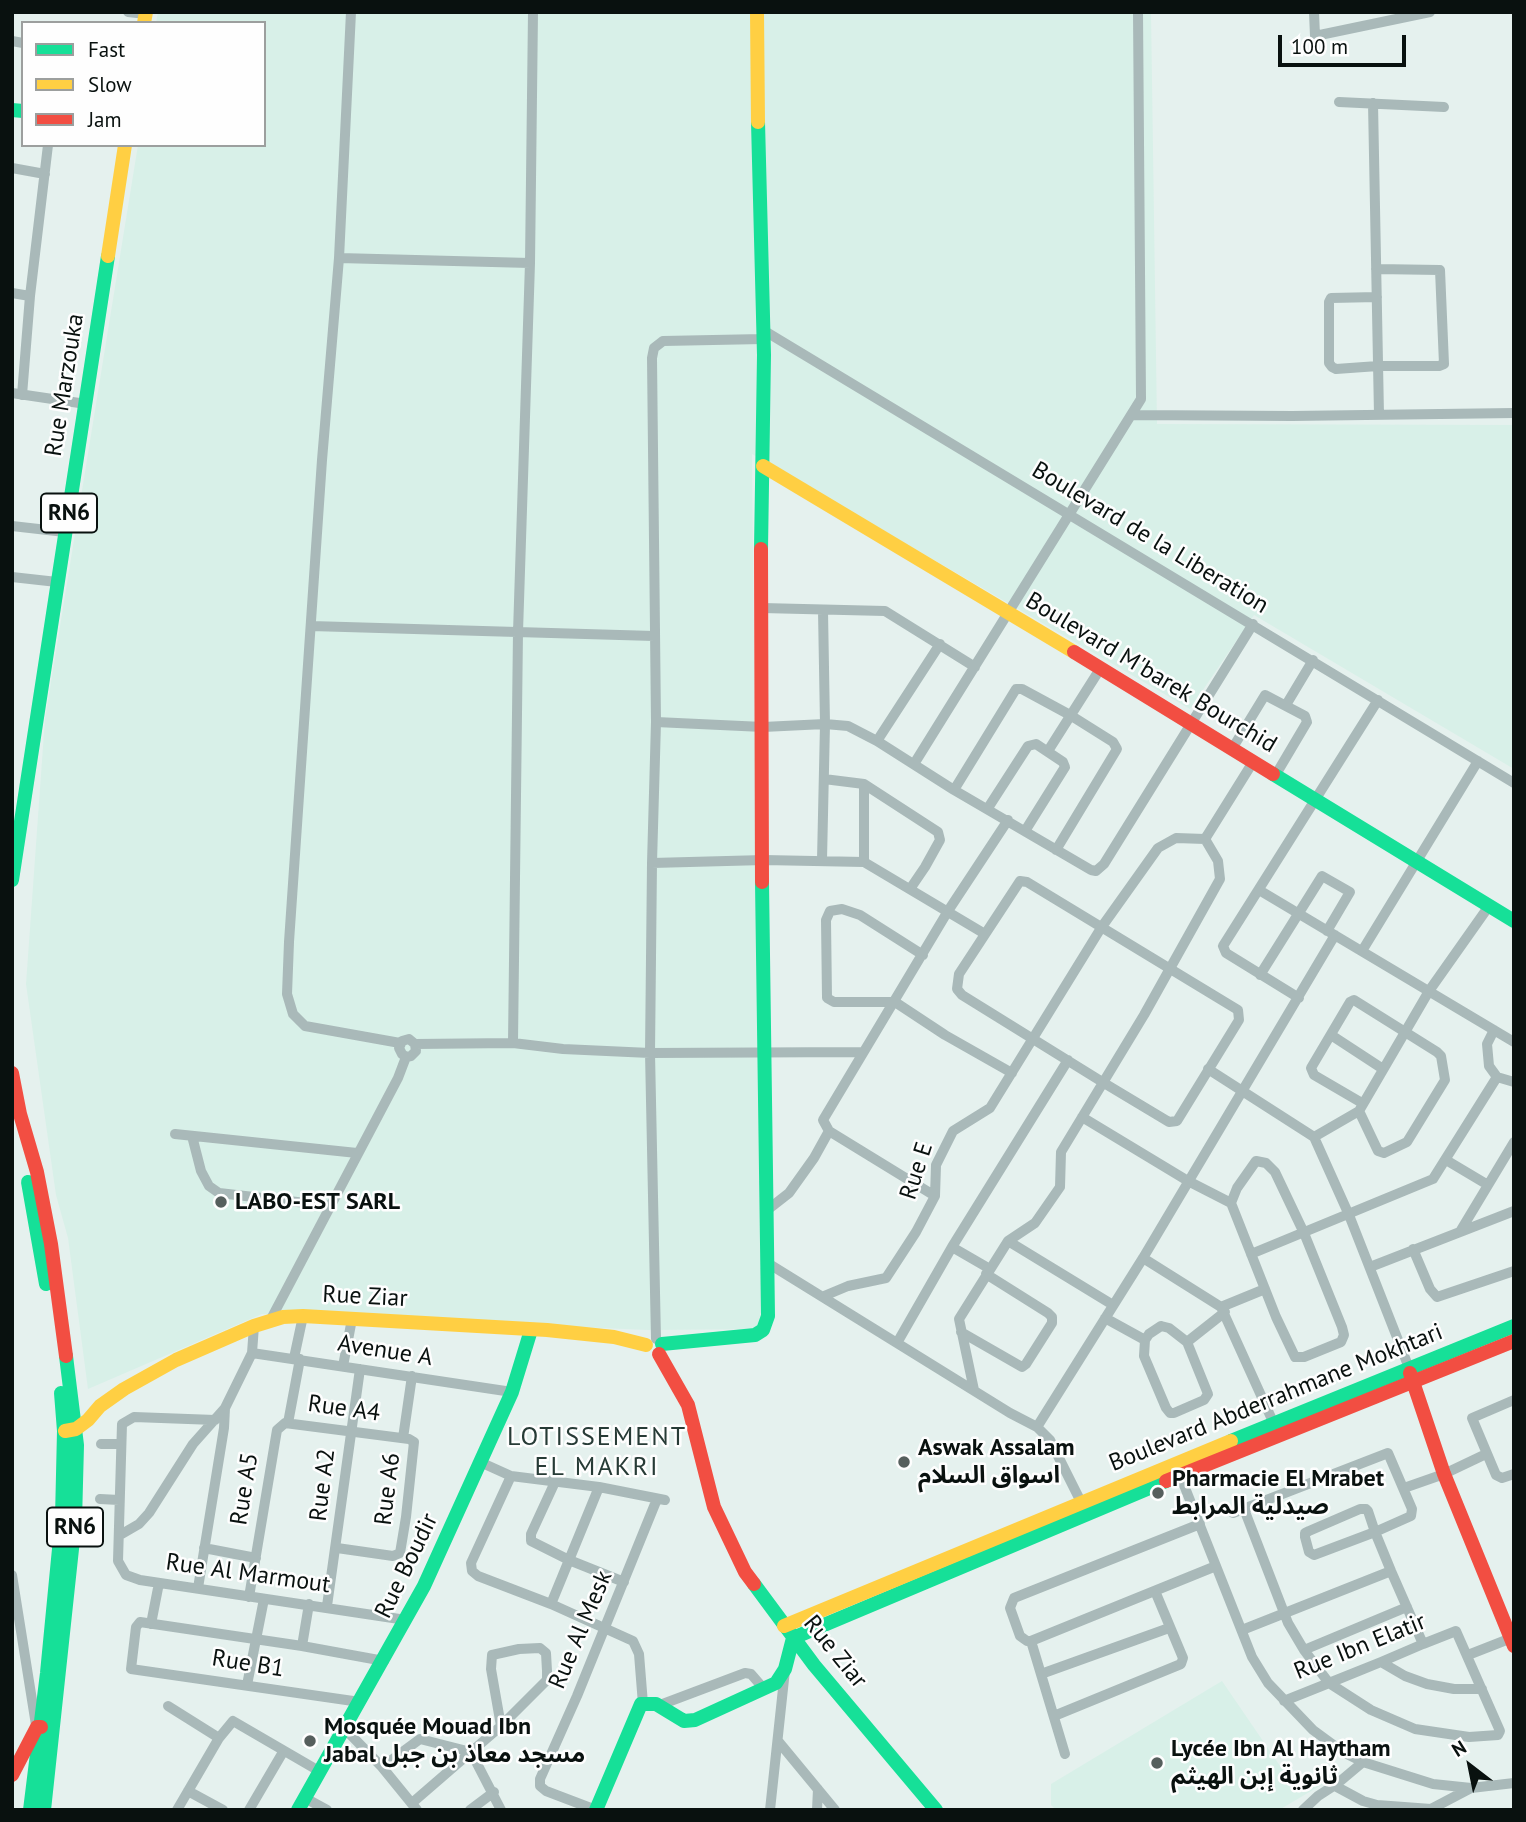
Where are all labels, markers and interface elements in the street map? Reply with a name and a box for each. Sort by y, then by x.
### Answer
legend [21,21,266,147]
scale bar [1281,21,1409,65]
text: 100 m [1291,33,1348,60]
text: Fast [88,36,125,63]
text: Slow [88,71,132,98]
text: Jam [88,106,122,133]
street label: Rue Marzouka [40,312,90,458]
street label: Boulevard de la Liberation [1026,456,1274,620]
road number: RN6 [41,494,97,533]
street label: Boulevard M'barek Bourchid [1020,586,1282,760]
street label: Rue E [894,1139,940,1203]
place label: LABO-EST SARL [235,1188,400,1216]
marker: LABO-EST SARL [213,1194,229,1210]
street label: Rue Ziar [322,1280,408,1314]
street label: Boulevard Abderrahmane Mokhtari [1105,1318,1447,1478]
street label: Avenue A [336,1329,434,1373]
street label: Rue A4 [306,1390,382,1428]
district label: LOTISSEMENT EL MAKRI [508,1422,686,1484]
place label: Aswak Assalam اسواق السلام [918,1434,1075,1490]
street label: Rue A2 [304,1447,342,1523]
street label: Rue A5 [225,1451,265,1527]
street label: Rue A6 [369,1451,407,1527]
marker: Aswak Assalam اسواق السلام [896,1454,912,1470]
place label: Pharmacie El Mrabet صيدلية المرابط [1172,1465,1384,1521]
marker: Pharmacie El Mrabet صيدلية المرابط [1150,1485,1166,1501]
road number: RN6 [47,1508,103,1546]
street label: Rue Boudir [369,1509,445,1623]
street label: Rue Al Marmout [164,1548,332,1600]
street label: Rue Al Mesk [543,1566,619,1694]
street label: Rue Ibn Elatir [1290,1608,1430,1686]
street label: Rue Ziar [797,1610,873,1694]
street label: Rue B1 [210,1644,286,1684]
place label: Mosquée Mouad Ibn Jabal مسجد معاذ بن جبل [324,1713,585,1769]
north arrow [1435,1731,1505,1801]
marker: Mosquée Mouad Ibn Jabal مسجد معاذ بن جبل [302,1733,318,1749]
place label: Lycée Ibn Al Haytham ثانوية إبن الهيثم [1171,1735,1391,1791]
text: N [1447,1735,1471,1762]
marker: Lycée Ibn Al Haytham ثانوية إبن الهيثم [1149,1755,1165,1771]

